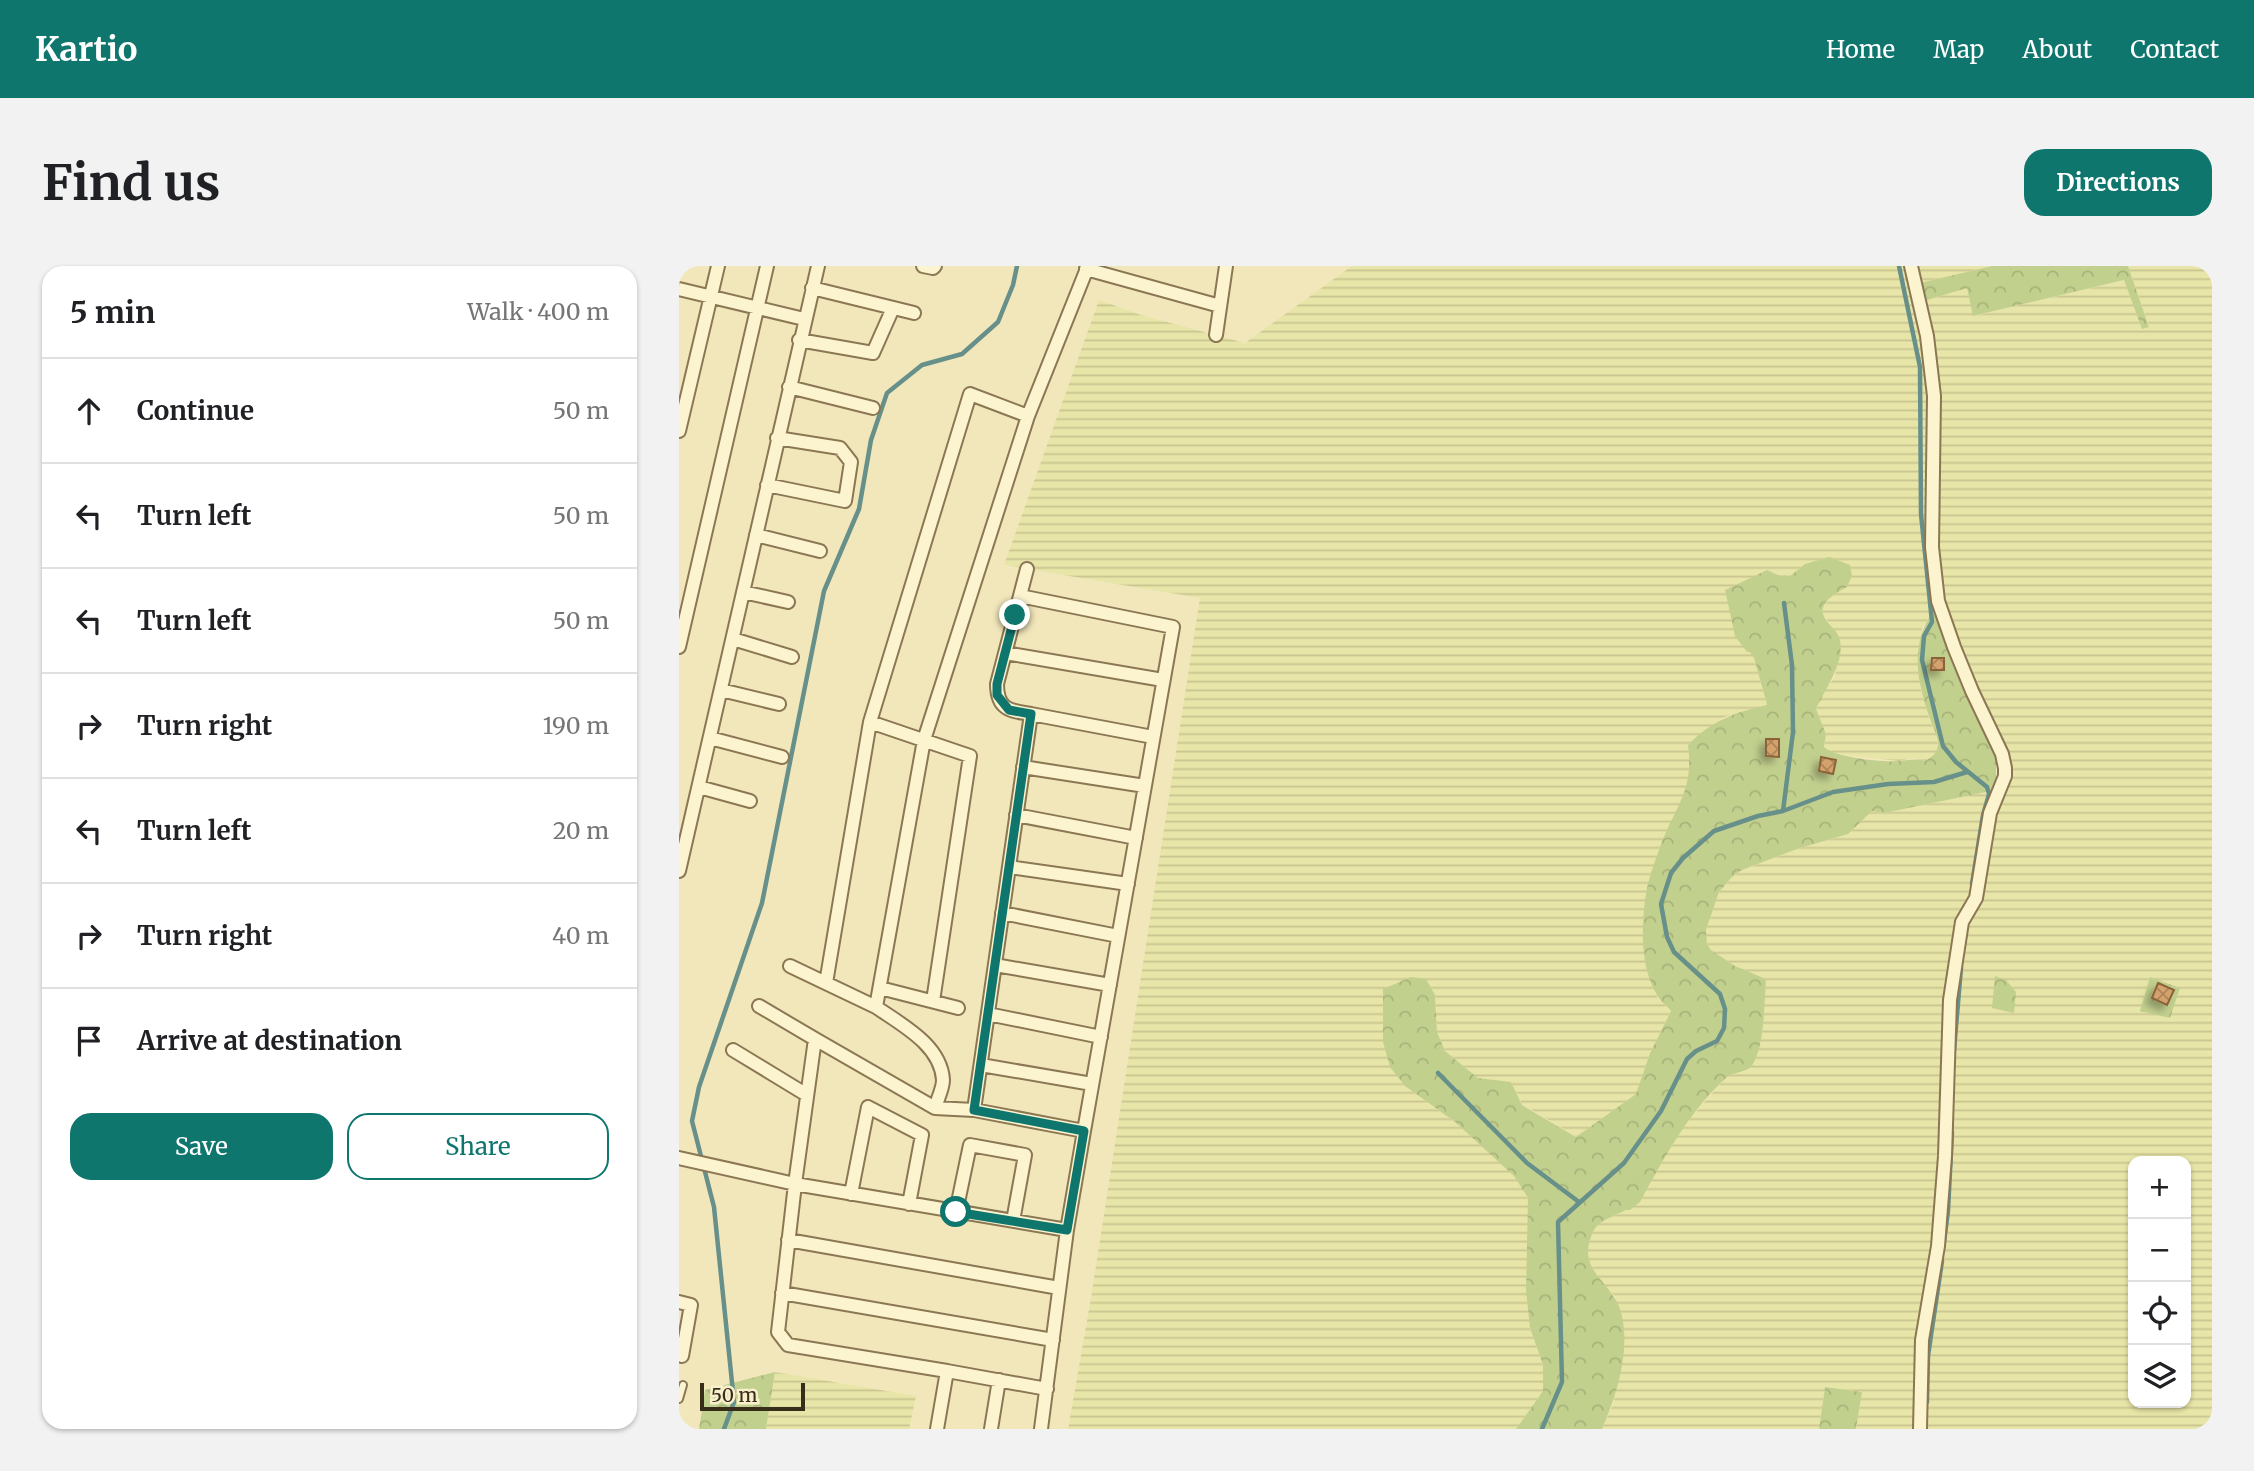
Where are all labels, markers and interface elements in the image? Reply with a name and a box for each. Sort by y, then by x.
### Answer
text: Kartio [35,29,138,70]
text: Home [1826,34,1895,65]
text: Map [1933,34,1984,65]
text: About [2022,34,2092,65]
text: Contact [2130,34,2219,65]
button: Directions [2024,149,2212,216]
text: Find us [42,152,220,213]
text: 5 min [70,293,155,331]
text: Walk · 400 m [467,297,609,326]
icon: ahead [70,392,108,430]
text: Continue [137,394,254,427]
text: 50 m [553,396,609,425]
icon: left [70,497,108,535]
text: Turn left [137,499,251,532]
text: 50 m [553,501,609,530]
route end [999,599,1030,630]
icon: left [70,602,108,640]
text: Turn left [137,604,251,637]
text: 50 m [553,606,609,635]
icon: right [70,707,108,745]
text: Turn right [137,709,272,742]
text: 190 m [543,711,609,740]
icon: left [70,812,108,850]
text: Turn left [137,814,251,847]
text: 20 m [553,816,609,845]
icon: right [70,917,108,955]
text: Turn right [137,919,272,952]
text: 40 m [552,921,609,950]
icon: arrive [70,1022,108,1060]
text: Arrive at destination [137,1024,402,1057]
button: Save [70,1113,333,1180]
button: Share [347,1113,609,1180]
map controls [2128,1156,2191,1408]
button: + [2128,1156,2191,1219]
route start [940,1196,971,1227]
button: − [2128,1219,2191,1282]
button: locate [2128,1282,2191,1345]
button: layers [2128,1345,2191,1408]
scale bar [700,1380,805,1412]
text: 50 m [711,1383,757,1407]

